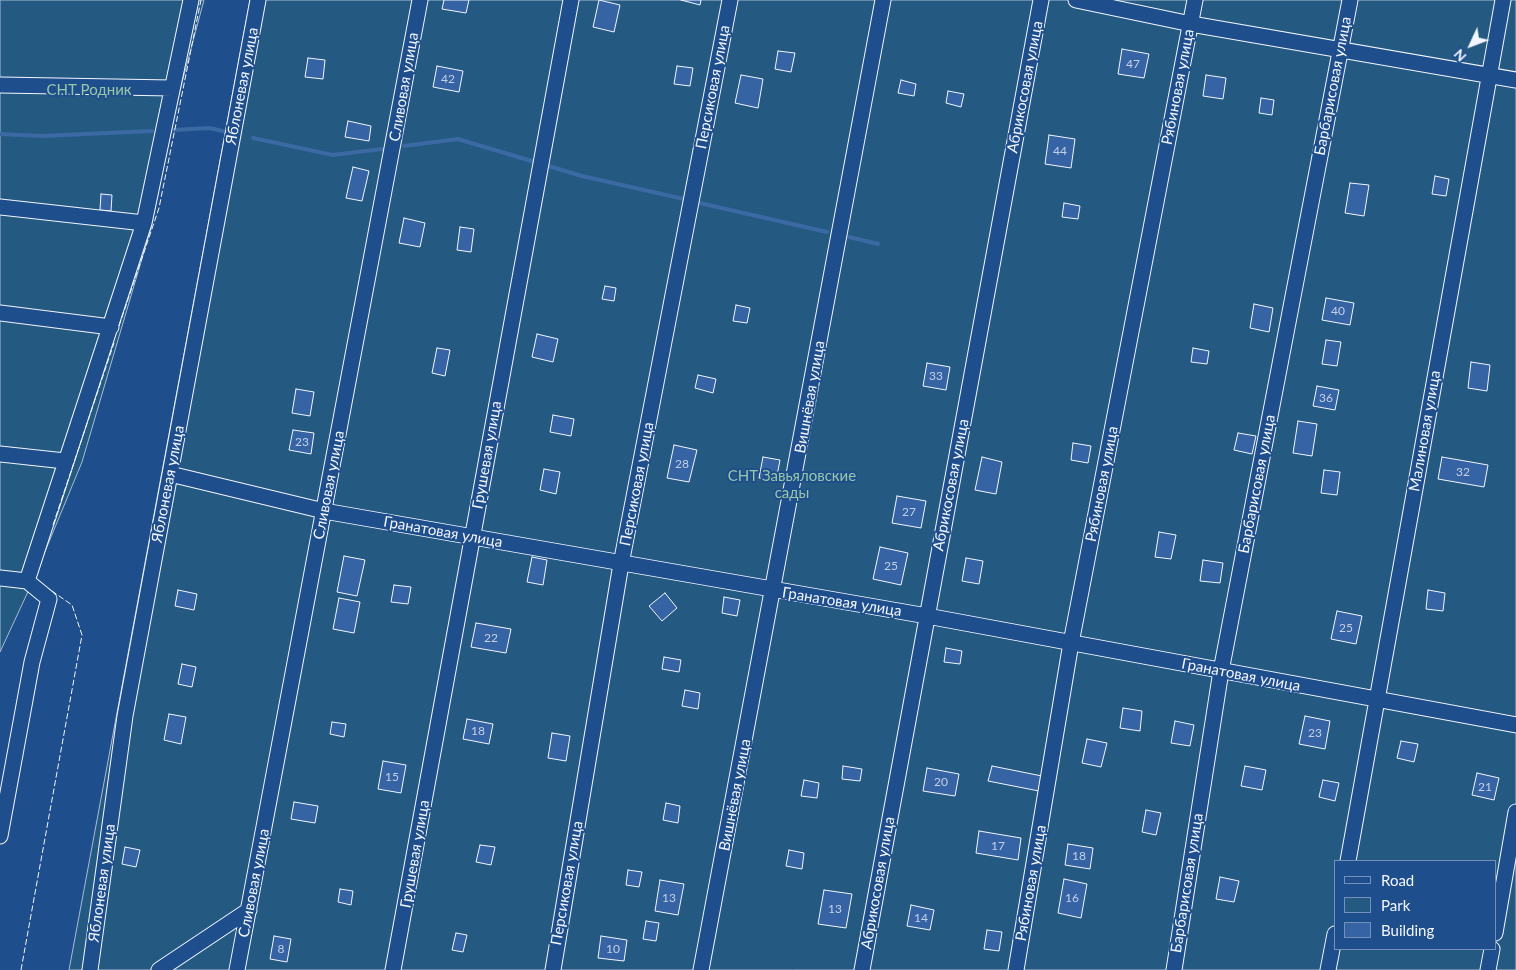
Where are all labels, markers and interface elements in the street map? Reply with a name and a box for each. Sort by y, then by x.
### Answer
street label: Барбарисовая улица [1311,15,1355,157]
street label: Абрикосовая улица [1003,19,1047,155]
north arrow [1446,20,1496,70]
street label: Персиковая улица [692,23,734,151]
street label: Яблоневая улица [222,26,262,146]
street label: Рябиновая улица [1158,28,1198,146]
street label: Сливовая улица [386,31,422,143]
text: N [1450,46,1470,65]
house number: 47 [1126,57,1140,71]
house number: 42 [441,72,455,86]
park label: СНТ Родник [46,81,132,99]
house number: 44 [1053,144,1067,158]
house number: 40 [1331,304,1345,318]
street label: Вишнёвая улица [791,339,829,455]
house number: 33 [929,369,943,383]
street label: Малиновая улица [1405,369,1445,493]
house number: 36 [1319,391,1333,405]
street label: Грушевая улица [469,399,505,511]
street label: Барбарисовая улица [1235,413,1279,555]
street label: Абрикосовая улица [929,417,973,553]
street label: Персиковая улица [616,420,658,548]
street label: Яблоневая улица [148,424,188,544]
street label: Рябиновая улица [1082,425,1122,543]
street label: Сливовая улица [310,429,348,541]
house number: 23 [295,435,309,449]
house number: 28 [675,457,689,471]
house number: 32 [1456,465,1470,479]
park label: СНТ Завьяловские сады [728,467,856,502]
house number: 27 [902,505,916,519]
street label: Гранатовая улица [382,513,504,551]
house number: 25 [884,559,898,573]
street label: Гранатовая улица [781,584,903,620]
house number: 25 [1339,621,1353,635]
house number: 22 [484,631,498,645]
street label: Гранатовая улица [1180,655,1302,695]
house number: 18 [471,724,485,738]
house number: 23 [1308,726,1322,740]
street label: Вишнёвая улица [715,737,755,853]
house number: 15 [385,770,399,784]
house number: 20 [934,775,948,789]
house number: 21 [1478,780,1492,794]
street label: Грушевая улица [397,798,433,910]
street label: Барбарисовая улица [1167,812,1207,954]
street label: Абрикосовая улица [857,815,899,951]
street label: Персиковая улица [547,819,587,947]
street label: Яблоневая улица [85,823,119,943]
street label: Рябиновая улица [1012,824,1050,942]
street label: Сливовая улица [235,827,273,939]
house number: 17 [991,839,1005,853]
house number: 18 [1072,849,1086,863]
legend [1334,860,1496,950]
text: Road [1381,871,1414,889]
house number: 13 [662,891,676,905]
house number: 16 [1065,891,1079,905]
text: Park [1381,896,1410,914]
house number: 13 [828,902,842,916]
house number: 14 [914,911,928,925]
text: Building [1381,921,1434,939]
house number: 8 [278,942,284,956]
house number: 10 [606,942,620,956]

